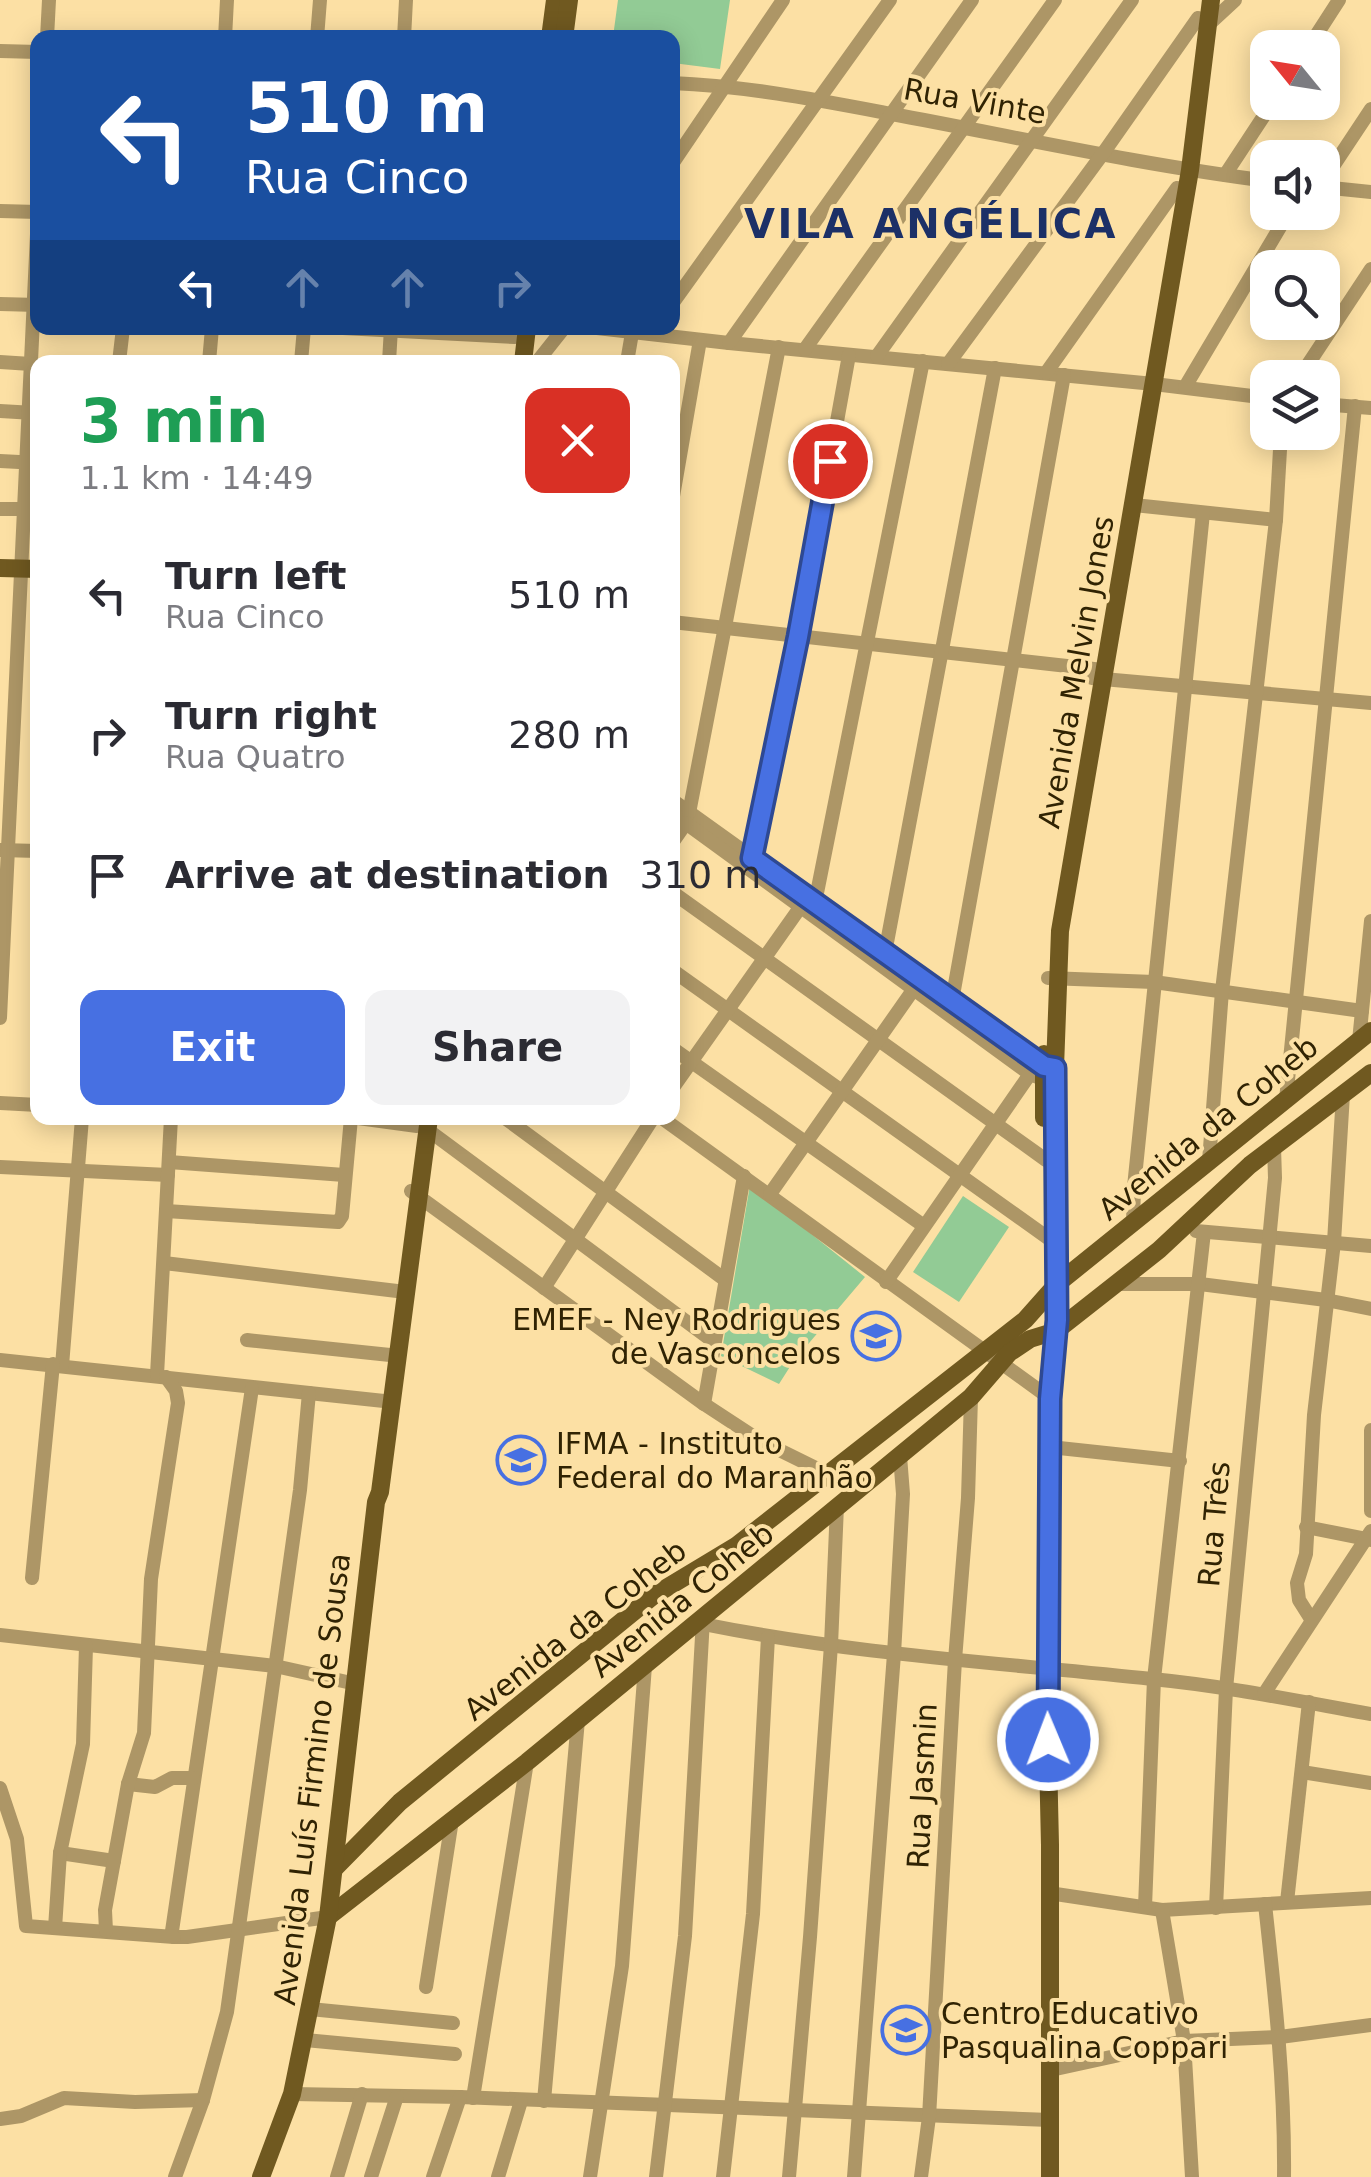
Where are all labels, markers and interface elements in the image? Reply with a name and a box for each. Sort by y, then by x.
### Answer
north arrow [1250,30,1340,120]
map controls [1250,30,1340,450]
text: 510 m [245,67,488,149]
icon: left [80,70,210,200]
street label: Rua Vinte [901,71,1049,131]
button: sound [1250,140,1340,230]
text: Rua Cinco [245,151,469,204]
district label: VILA ANGÉLICA [744,200,1118,247]
button: search [1250,250,1340,340]
icon: left [170,260,225,315]
icon: ahead [275,260,330,315]
icon: ahead [380,260,435,315]
icon: right [485,260,540,315]
button: layers [1250,360,1340,450]
text: 3 min [80,386,268,456]
button: close [525,388,630,493]
pin [788,419,873,504]
icon: arrive [803,434,858,489]
text: 1.1 km · 14:49 [80,459,314,497]
street label: Avenida Melvin Jones [1031,513,1121,831]
text: Turn left [165,554,346,598]
icon: left [80,568,135,623]
text: 510 m [508,573,630,617]
text: Rua Cinco [165,598,325,636]
text: Turn right [165,694,377,738]
icon: right [80,708,135,763]
text: 280 m [508,713,630,757]
text: Rua Quatro [165,738,346,776]
icon: arrive [80,848,135,903]
text: Arrive at destination [165,853,610,897]
text: 310 m [640,853,761,897]
button: Exit [80,990,345,1105]
button: Share [365,990,630,1105]
street label: Avenida da Coheb [1091,1029,1325,1227]
place label: EMEF - Ney Rodrigues de Vasconcelos [512,1302,841,1371]
school or university icon: EMEF - Ney Rodrigues de Vasconcelos [850,1310,902,1362]
place label: IFMA - Instituto Federal do Maranhão [556,1426,873,1495]
school or university icon: IFMA - Instituto Federal do Maranhão [495,1434,547,1486]
street label: Rua Três [1191,1460,1237,1588]
street label: Avenida Coheb [584,1516,780,1684]
street label: Avenida da Coheb [457,1532,693,1728]
street label: Avenida Luís Firmino de Sousa [267,1551,357,2007]
position arrow [996,1688,1100,1792]
street label: Rua Jasmin [900,1702,944,1870]
place label: Centro Educativo Pasqualina Coppari [941,1996,1228,2065]
school or university icon: Centro Educativo Pasqualina Coppari [880,2004,932,2056]

